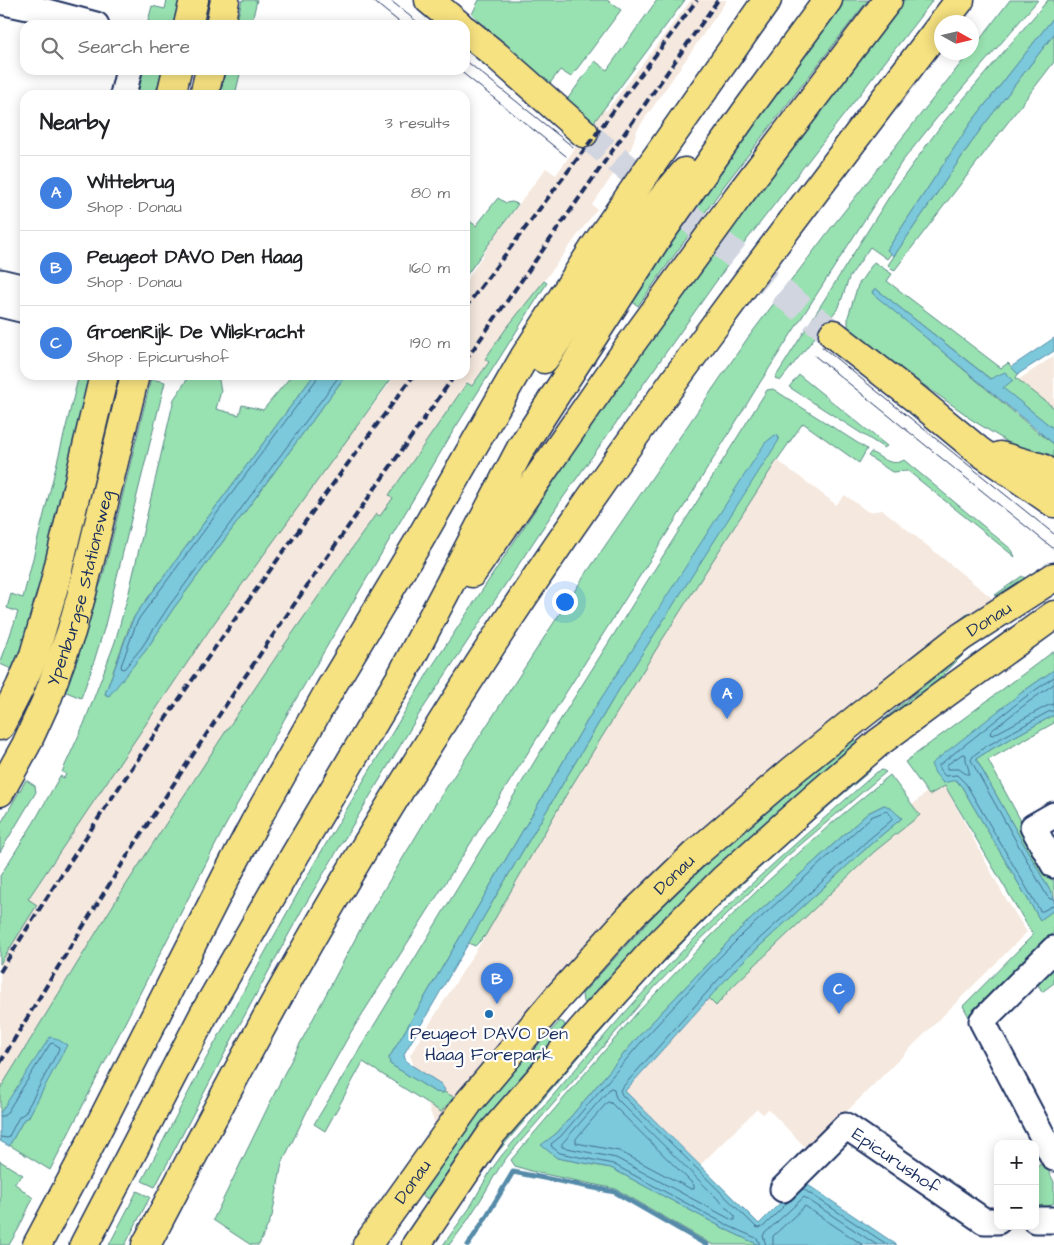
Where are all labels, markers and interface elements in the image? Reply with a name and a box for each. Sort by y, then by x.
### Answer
north arrow [934,15,979,60]
search box [20,20,470,75]
icon: search [38,34,66,62]
text: Search here [78,34,190,61]
text: Nearby [40,108,110,137]
text: 3 results [385,112,450,134]
text: Wittebrug [87,169,174,196]
text: A [51,182,61,204]
text: 80 m [411,182,450,204]
text: Shop · Donau [87,196,182,218]
text: Peugeot DAVO Den Haag [87,244,302,271]
text: B [50,257,62,279]
text: 160 m [409,257,450,279]
text: Shop · Donau [87,271,182,293]
text: GroenRijk De Wilskracht [87,319,305,346]
text: C [50,332,62,354]
text: 190 m [410,332,450,354]
text: Shop · Epicurushof [87,346,229,368]
street label: Ypenburgse Stationsweg [40,488,120,690]
your location [552,589,578,615]
street label: Donau [961,595,1016,643]
pin: A [711,678,743,719]
street label: Donau [648,848,700,901]
pin: B [481,963,513,1004]
pin: C [823,973,855,1014]
marker: Peugeot DAVO Den Haag Forepark [483,1008,495,1020]
place label: Peugeot DAVO Den Haag Forepark [410,1021,568,1068]
street label: Epicurushof [847,1121,945,1200]
map controls [994,1140,1039,1230]
button: + [994,1140,1039,1185]
street label: Donau [388,1154,437,1209]
button: − [994,1185,1039,1230]

